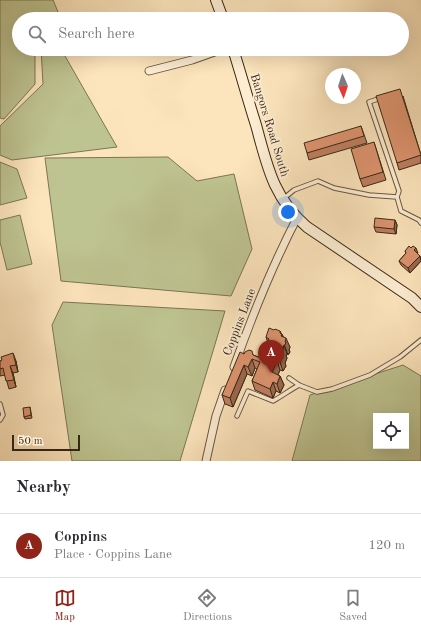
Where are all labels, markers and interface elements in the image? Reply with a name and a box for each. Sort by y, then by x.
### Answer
search box [12,12,409,56]
icon: search [26,23,48,45]
text: Search here [58,27,135,42]
north arrow [325,68,361,104]
street label: Bangors Road South [248,72,291,179]
your location [278,202,298,222]
street label: Coppins Lane [222,287,258,358]
pin: A [258,340,284,373]
map controls [373,413,409,449]
button: locate [373,413,409,449]
scale bar [12,433,80,452]
text: 50 m [18,436,43,447]
text: Nearby [16,479,71,496]
text: Coppins [54,530,107,545]
text: A [24,539,34,552]
text: 120 m [368,539,405,552]
text: Place · Coppins Lane [54,548,172,561]
tab: Map [54,587,76,625]
tab: Directions [183,587,232,625]
tab: Saved [339,587,367,625]

